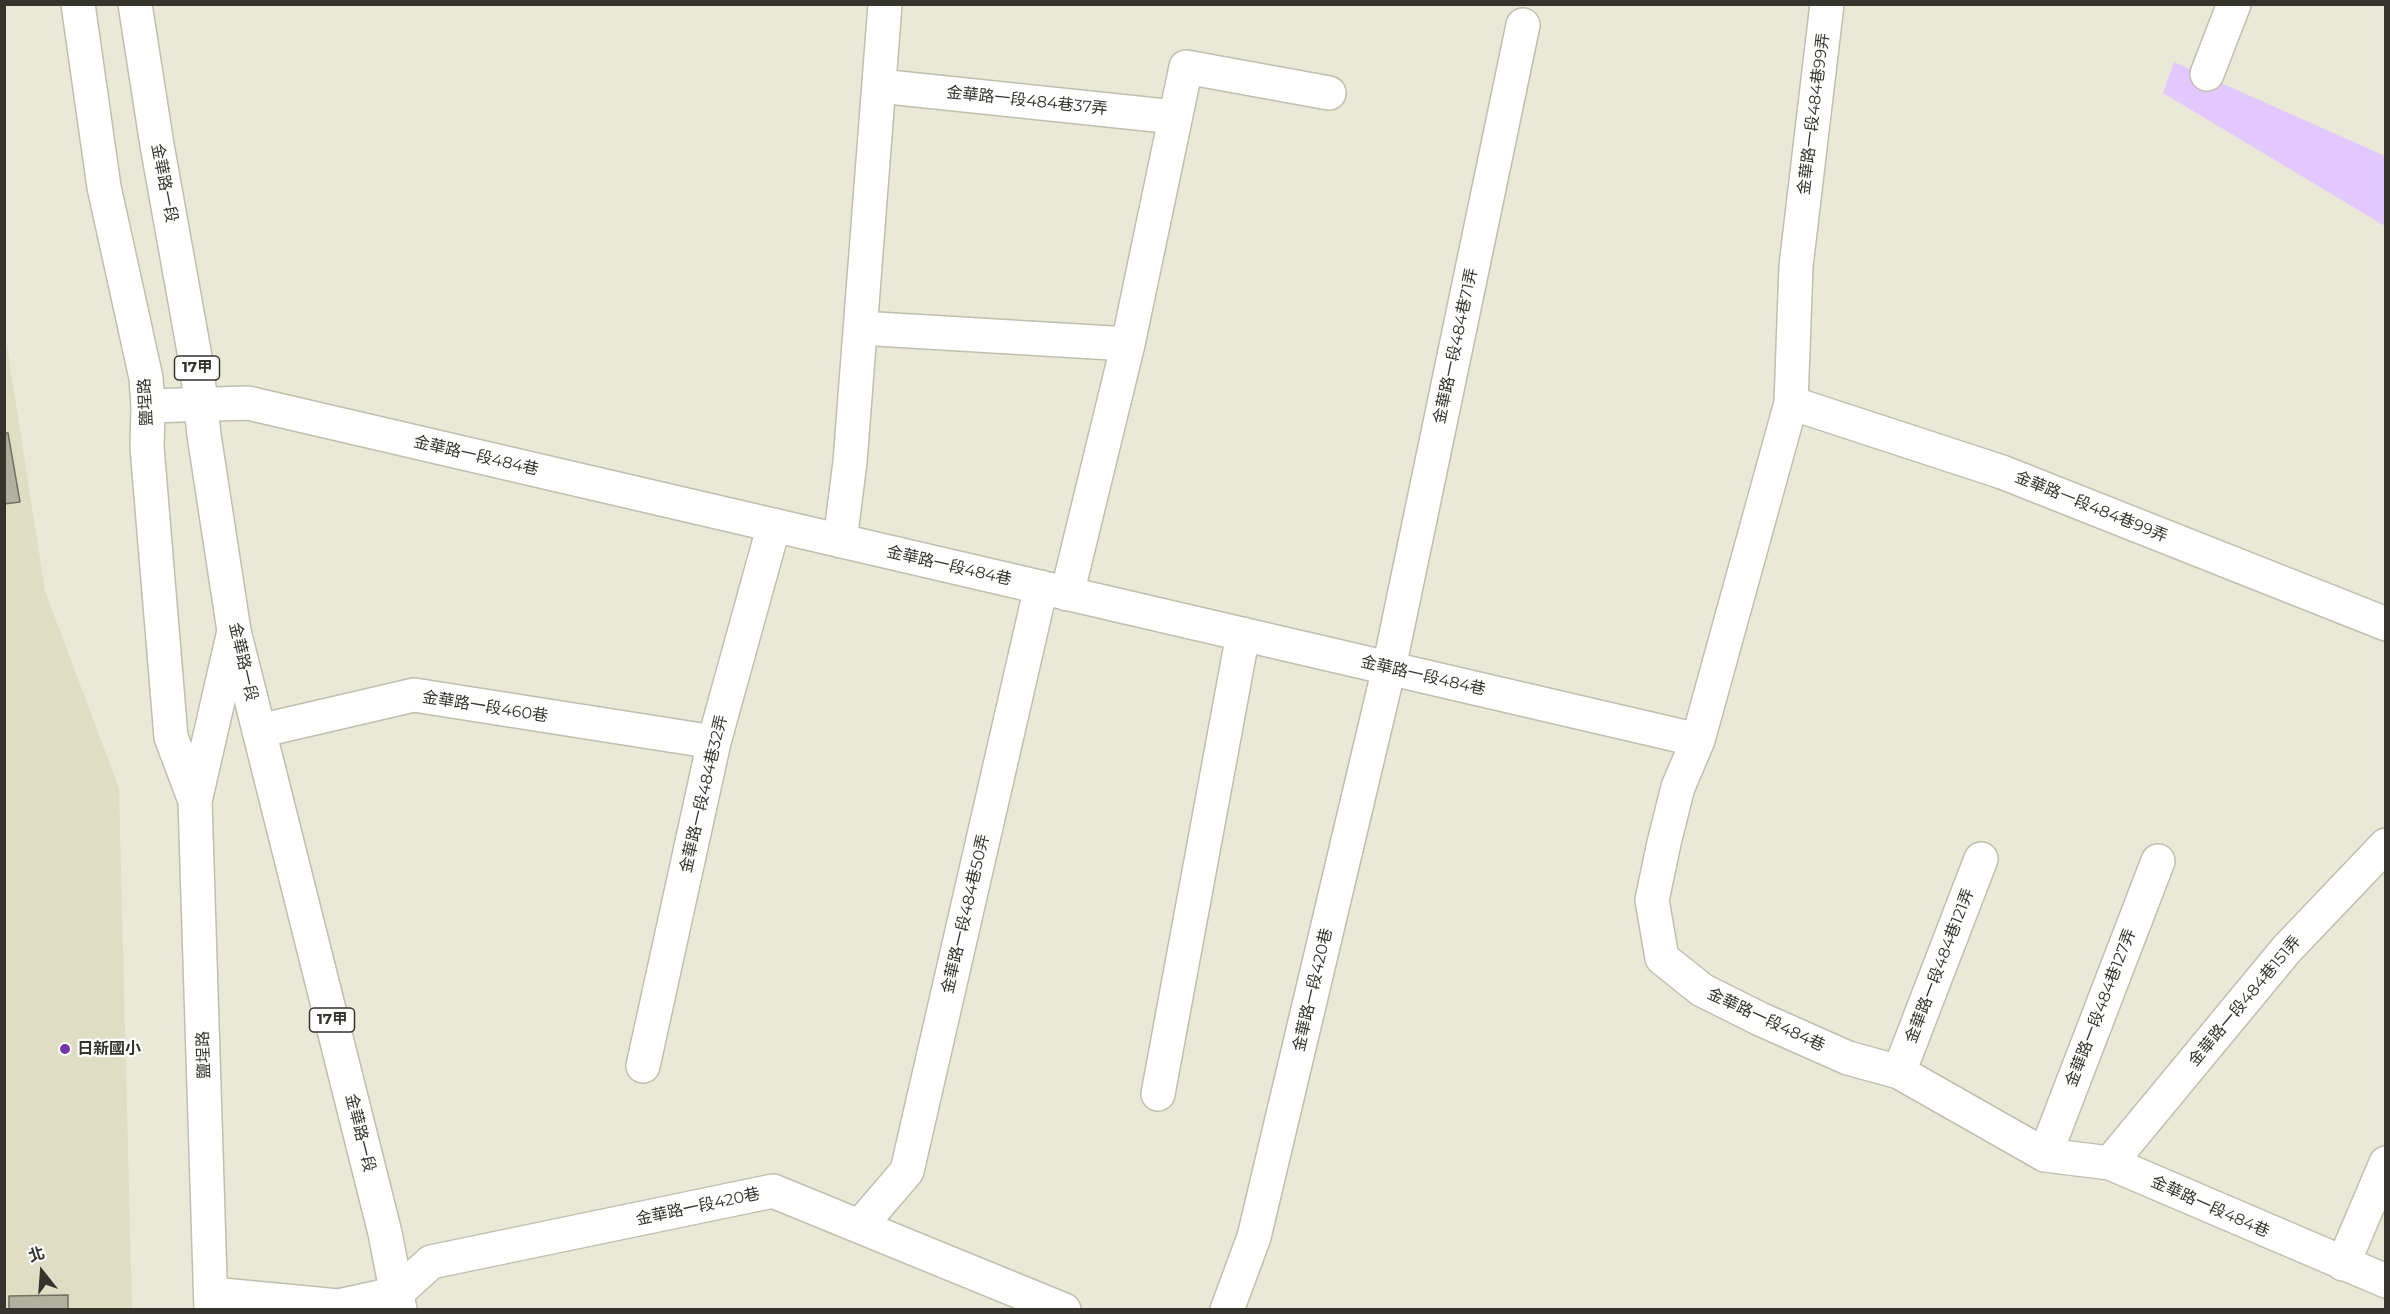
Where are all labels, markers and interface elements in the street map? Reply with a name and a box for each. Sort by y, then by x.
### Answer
street label: 金華路一段484巷99弄 [1795,32,1833,196]
street label: 金華路一段484巷37弄 [946,83,1108,119]
street label: 金華路一段 [147,142,181,224]
street label: 金華路一段484巷71弄 [1430,266,1482,426]
road number: 17甲 [174,356,220,380]
street label: 鹽埕路 [135,378,157,426]
street label: 金華路一段484巷 [412,432,540,480]
street label: 金華路一段484巷99弄 [2012,468,2170,546]
street label: 金華路一段484巷 [885,542,1013,590]
street label: 金華路一段 [225,621,261,703]
street label: 金華路一段484巷 [1359,652,1487,700]
street label: 金華路一段460巷 [421,688,549,726]
street label: 金華路一段484巷32弄 [676,713,732,875]
street label: 金華路一段484巷50弄 [938,832,994,996]
street label: 金華路一段484巷121弄 [1902,886,1978,1046]
street label: 金華路一段420巷 [1289,926,1337,1054]
street label: 金華路一段484巷127弄 [2062,926,2140,1090]
street label: 金華路一段484巷151弄 [2185,932,2305,1070]
street label: 金華路一段484巷 [1704,984,1828,1056]
road number: 17甲 [310,1008,354,1032]
street label: 鹽埕路 [194,1031,214,1079]
place label: 日新國小 [77,1039,141,1059]
marker: 日新國小 [58,1042,72,1056]
street label: 金華路一段 [341,1092,379,1174]
street label: 金華路一段484巷 [2148,1172,2272,1242]
street label: 金華路一段420巷 [634,1184,762,1230]
north arrow [12,1242,72,1302]
text: 北 [26,1243,47,1266]

